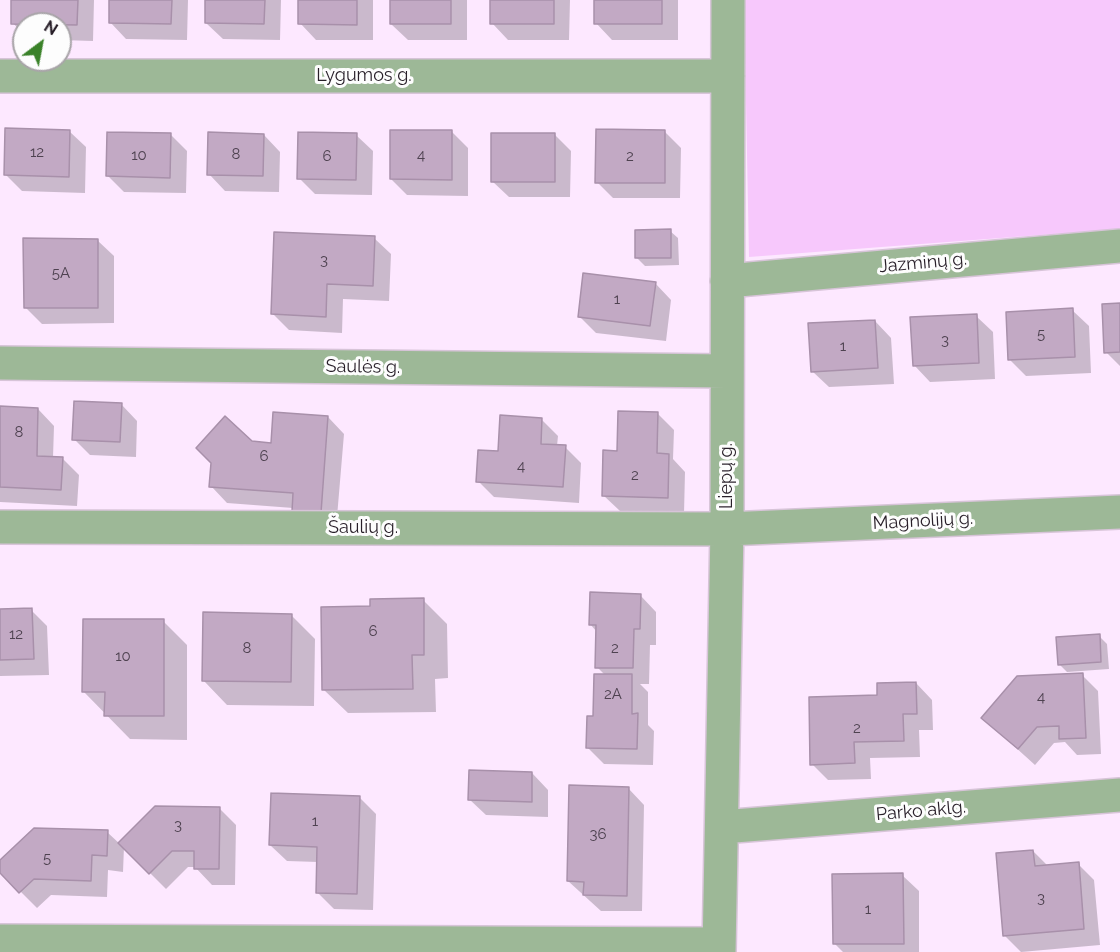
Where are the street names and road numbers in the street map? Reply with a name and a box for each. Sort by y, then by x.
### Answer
street label: Lygumos g. [316,65,412,87]
street label: Jazminų g. [878,248,968,278]
street label: Saulės g. [325,356,401,378]
street label: Liepų g. [716,443,738,509]
street label: Magnolijų g. [872,508,974,534]
street label: Šaulių g. [328,517,398,539]
street label: Parko aklg. [875,796,967,826]

